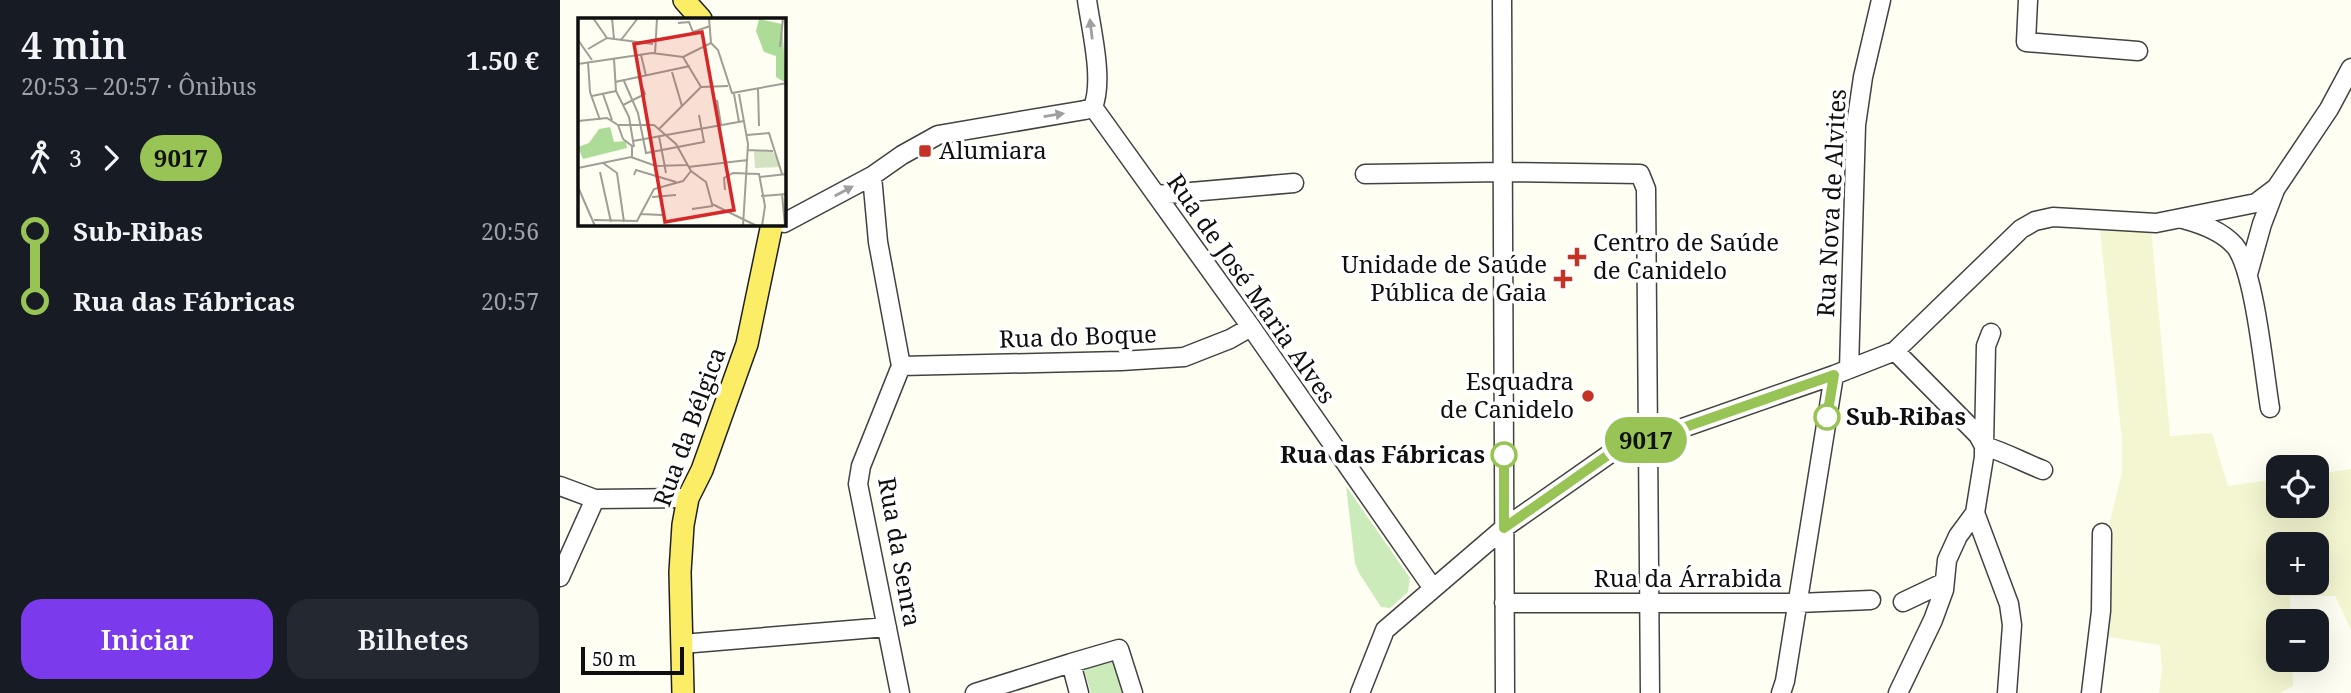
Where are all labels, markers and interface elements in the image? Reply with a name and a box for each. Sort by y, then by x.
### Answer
text: 4 min [21,18,127,70]
inset map [578,18,786,226]
one-way arrow [1085,18,1096,40]
text: 1.50 € [466,42,539,78]
text: 20:53 – 20:57 · Ônibus [21,70,257,102]
street label: Rua Nova de Alvites [1808,88,1853,318]
one-way arrow [1044,109,1066,120]
place label: Alumiara [939,133,1047,166]
icon: walk [21,139,59,177]
icon: forward [92,139,130,177]
text: 9017 [154,141,208,174]
text: 3 [69,142,82,174]
marker: Alumiara [917,143,933,159]
street label: Rua de José Maria Alves [1160,167,1344,410]
one-way arrow [834,185,854,196]
text: Sub-Ribas [73,213,203,249]
text: 20:56 [481,215,539,247]
place label: Centro de Saúde de Canidelo [1593,225,1779,286]
place label: Unidade de Saúde Pública de Gaia [1341,247,1547,308]
marker: Centro de Saúde de Canidelo [1567,247,1587,267]
marker: Unidade de Saúde Pública de Gaia [1553,269,1573,289]
text: Rua das Fábricas [73,283,295,319]
text: 20:57 [481,285,539,317]
street label: Rua do Boque [998,316,1157,355]
street label: Rua da Bélgica [645,342,733,511]
place label: Esquadra de Canidelo [1440,364,1574,425]
marker: Esquadra de Canidelo [1580,388,1596,404]
place label: Sub-Ribas [1846,399,1966,432]
marker: Sub-Ribas [1814,404,1840,430]
line badge: 9017 [1597,417,1695,463]
text: 9017 [1619,423,1673,456]
place label: Rua das Fábricas [1280,437,1485,470]
marker: Rua das Fábricas [1491,442,1517,468]
map controls [2266,455,2329,672]
button: locate [2266,455,2329,518]
street label: Rua da Senra [871,475,930,629]
button: + [2266,532,2329,595]
street label: Rua da Árrabida [1594,561,1782,594]
button: Iniciar [21,599,273,679]
button: Bilhetes [287,599,539,679]
button: − [2266,609,2329,672]
scale bar [581,644,684,676]
text: 50 m [592,646,636,672]

